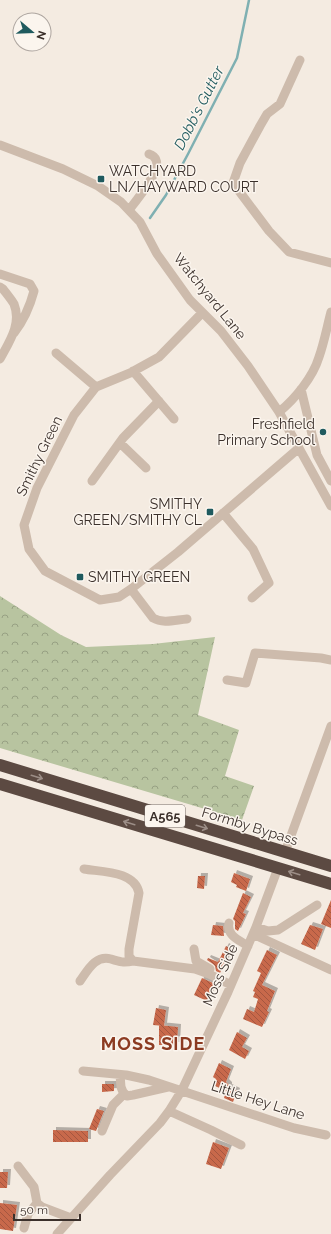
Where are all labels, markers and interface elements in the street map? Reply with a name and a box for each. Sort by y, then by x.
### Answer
north arrow [12,12,52,52]
text: N [33,29,48,41]
water label: Dobb's Gutter [170,62,228,153]
place label: WATCHYARD LN/HAYWARD COURT [109,163,259,195]
marker: WATCHYARD LN/HAYWARD COURT [96,174,106,184]
street label: Watchyard Lane [170,250,250,342]
street label: Smithy Green [13,413,65,499]
place label: Freshfield Primary School [217,416,315,448]
marker: Freshfield Primary School [318,427,328,437]
place label: SMITHY GREEN/SMITHY CL [73,496,202,528]
marker: SMITHY GREEN/SMITHY CL [205,507,215,517]
place label: SMITHY GREEN [88,569,190,585]
marker: SMITHY GREEN [75,572,85,582]
one-way arrow [31,774,44,781]
street label: Formby Bypass [200,804,300,848]
road number: A565 [145,805,185,827]
one-way arrow [123,819,136,826]
one-way arrow [195,824,208,831]
one-way arrow [287,869,300,876]
street label: Moss Side [199,942,241,1008]
district label: MOSS SIDE [101,1033,205,1054]
street label: Little Hey Lane [209,1077,307,1123]
scale bar [14,1196,80,1222]
text: 50 m [20,1203,48,1217]

